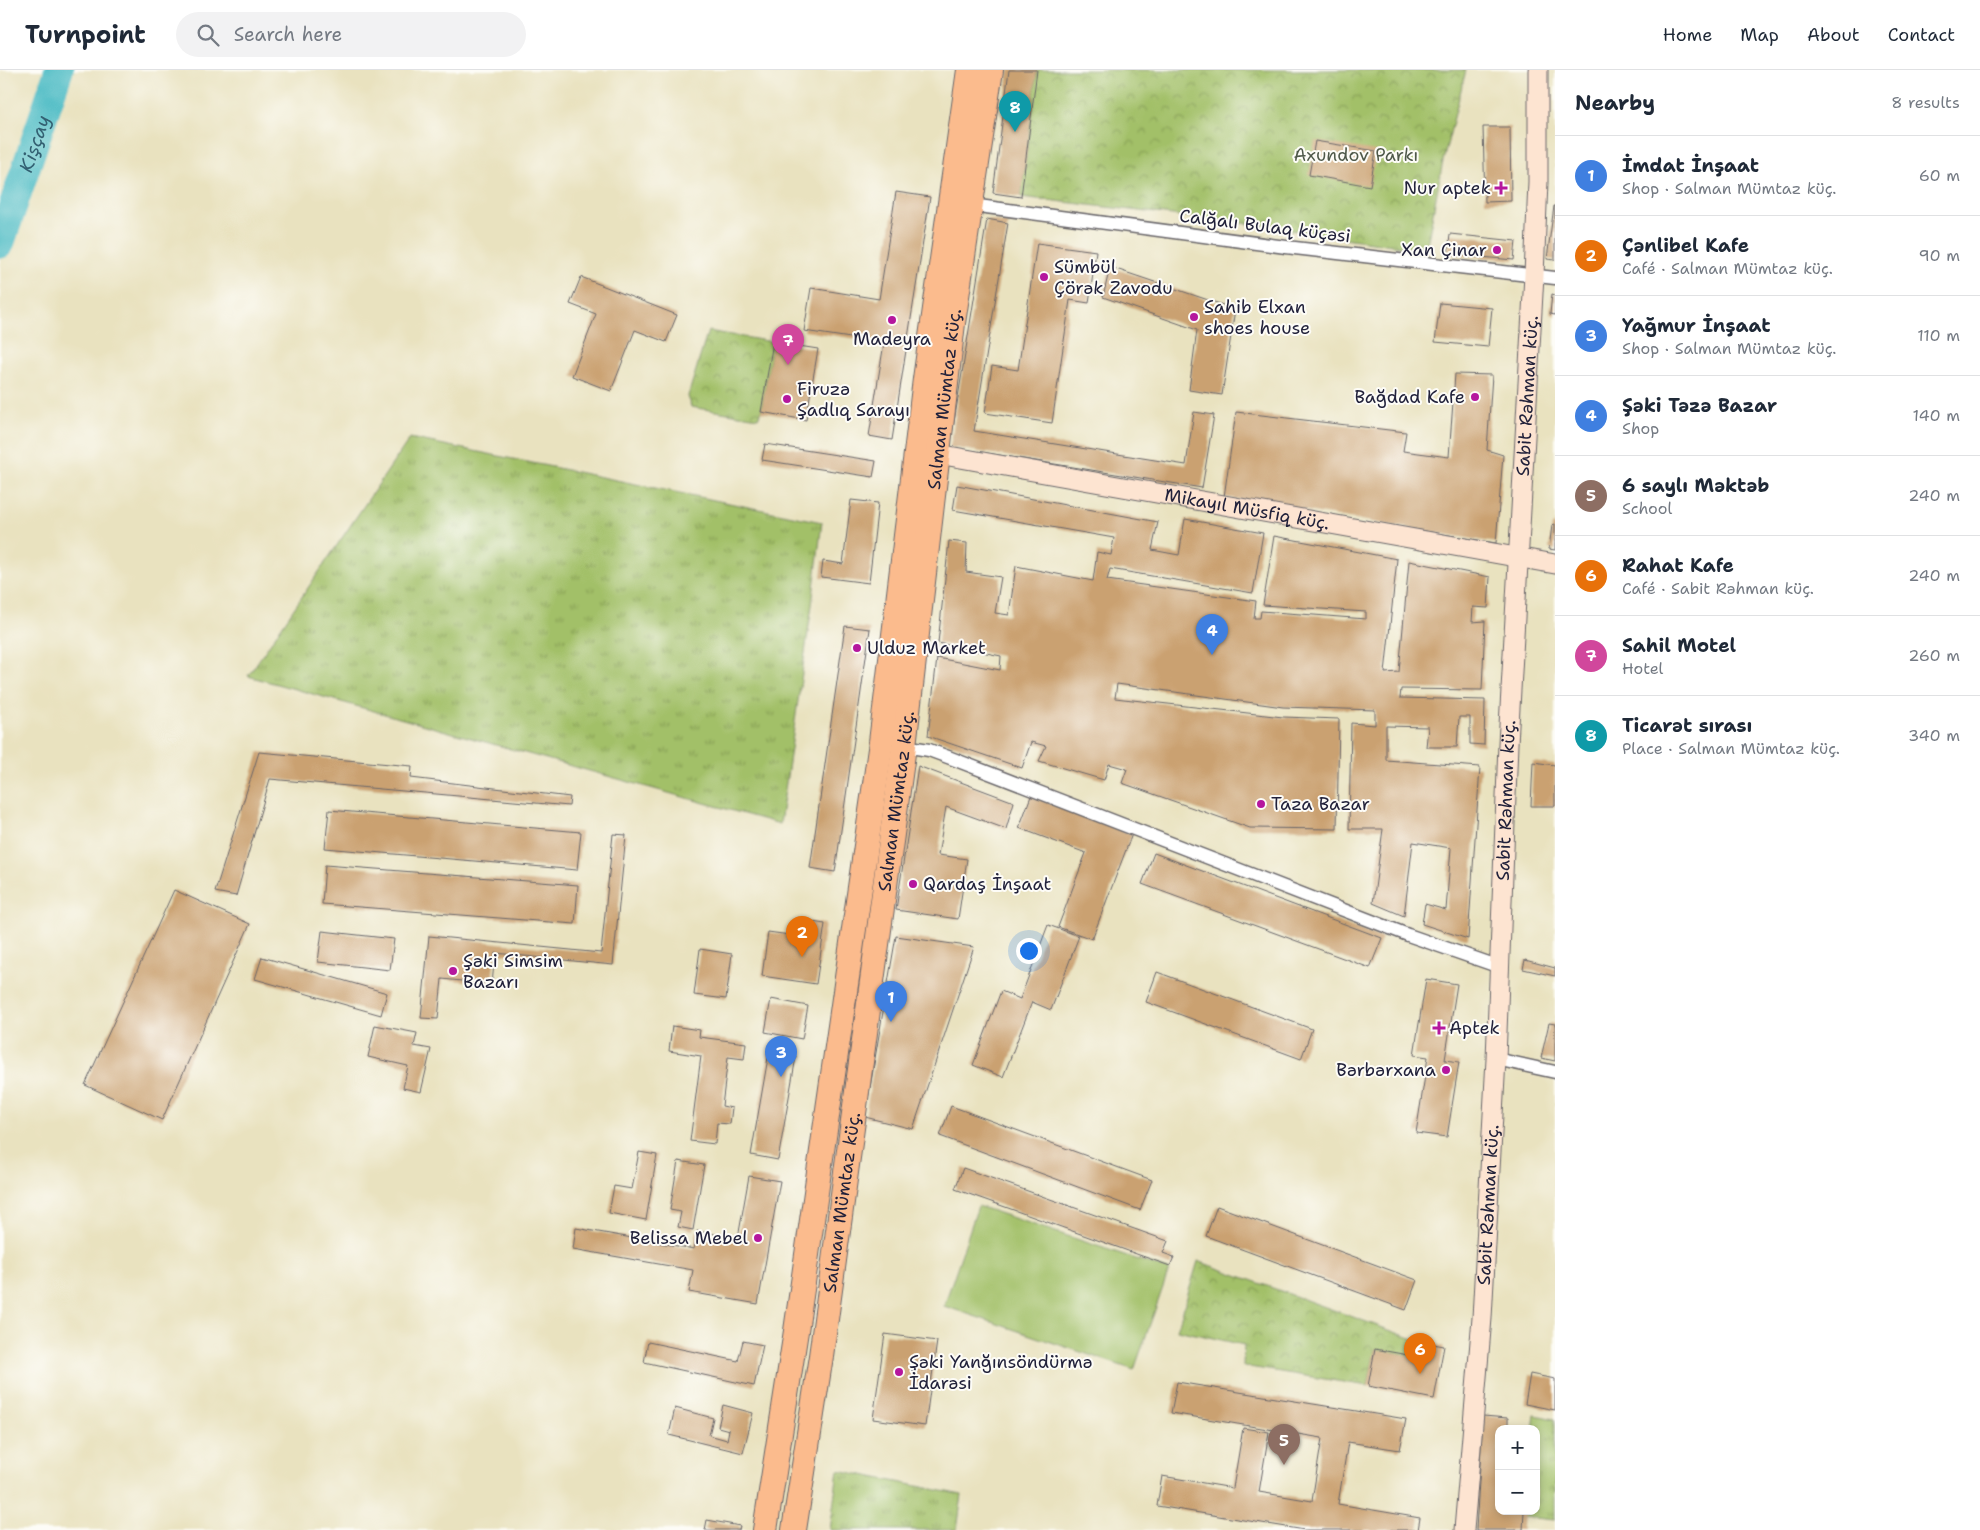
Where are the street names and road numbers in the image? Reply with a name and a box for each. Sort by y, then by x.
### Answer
street label: Calğalı Bulaq küçəsi [1178,204,1352,248]
street label: Salman Mümtaz küç. [922,307,967,491]
street label: Sabit Rəhman küç. [1511,315,1544,477]
street label: Mikayıl Müsfiq küç. [1163,483,1332,536]
street label: Salman Mümtaz küç. [872,709,920,893]
street label: Sabit Rəhman küç. [1491,719,1521,881]
street label: Salman Mümtaz küç. [818,1111,866,1294]
street label: Sabit Rəhman küç. [1472,1124,1504,1286]

